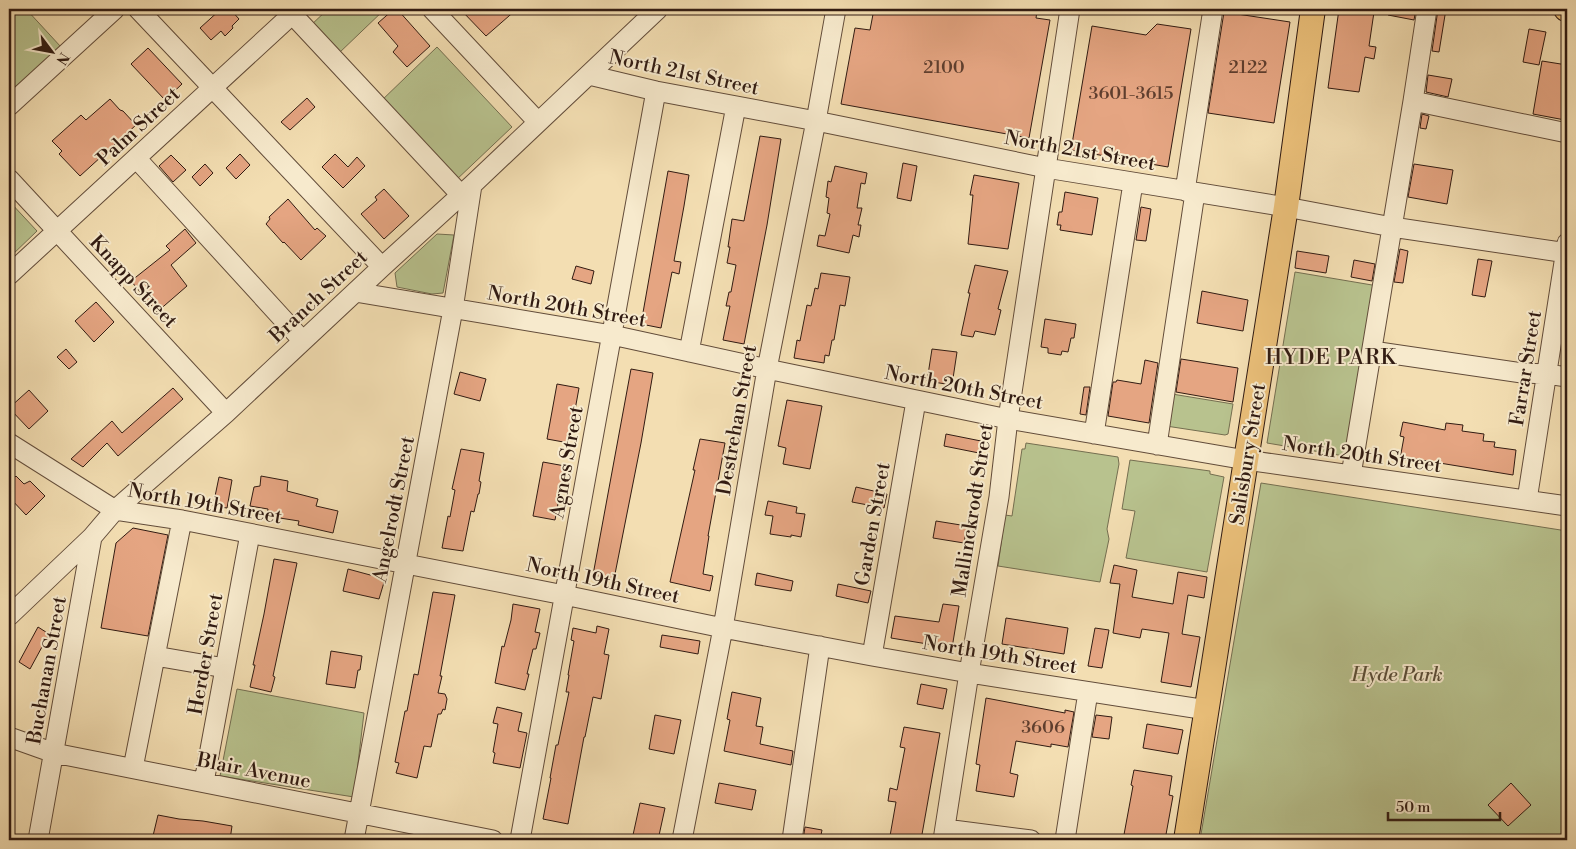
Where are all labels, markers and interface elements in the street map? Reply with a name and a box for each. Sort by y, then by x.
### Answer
north arrow [28,28,78,78]
street label: North 21st Street [606,45,761,102]
text: N [52,49,73,68]
house number: 2100 [923,56,965,79]
house number: 2122 [1228,56,1268,79]
street label: Palm Street [92,82,186,172]
house number: 3601-3615 [1088,82,1174,105]
street label: North 21st Street [1002,126,1157,177]
street label: Knapp Street [83,230,182,334]
street label: Branch Street [264,245,373,350]
street label: North 20th Street [485,281,648,334]
street label: Farrar Street [1505,309,1548,428]
street label: Destrehan Street [712,343,763,498]
district label: HYDE PARK [1265,345,1397,371]
street label: North 20th Street [882,361,1045,416]
street label: Salisbury Street [1225,382,1272,527]
street label: Agnes Street [545,404,590,521]
street label: Mallinckrodt Street [947,422,1000,599]
street label: North 20th Street [1280,432,1443,479]
street label: Angelrodt Street [368,434,421,585]
street label: Garden Street [850,460,897,588]
street label: North 19th Street [126,479,284,530]
street label: North 19th Street [524,553,682,610]
street label: Herder Street [183,591,229,717]
street label: Buchanan Street [22,594,73,747]
street label: North 19th Street [921,631,1079,680]
park label: Hyde Park [1350,663,1443,688]
house number: 3606 [1021,716,1065,739]
street label: Blair Avenue [194,748,313,795]
scale bar [1388,789,1501,821]
text: 50 m [1396,798,1430,817]

